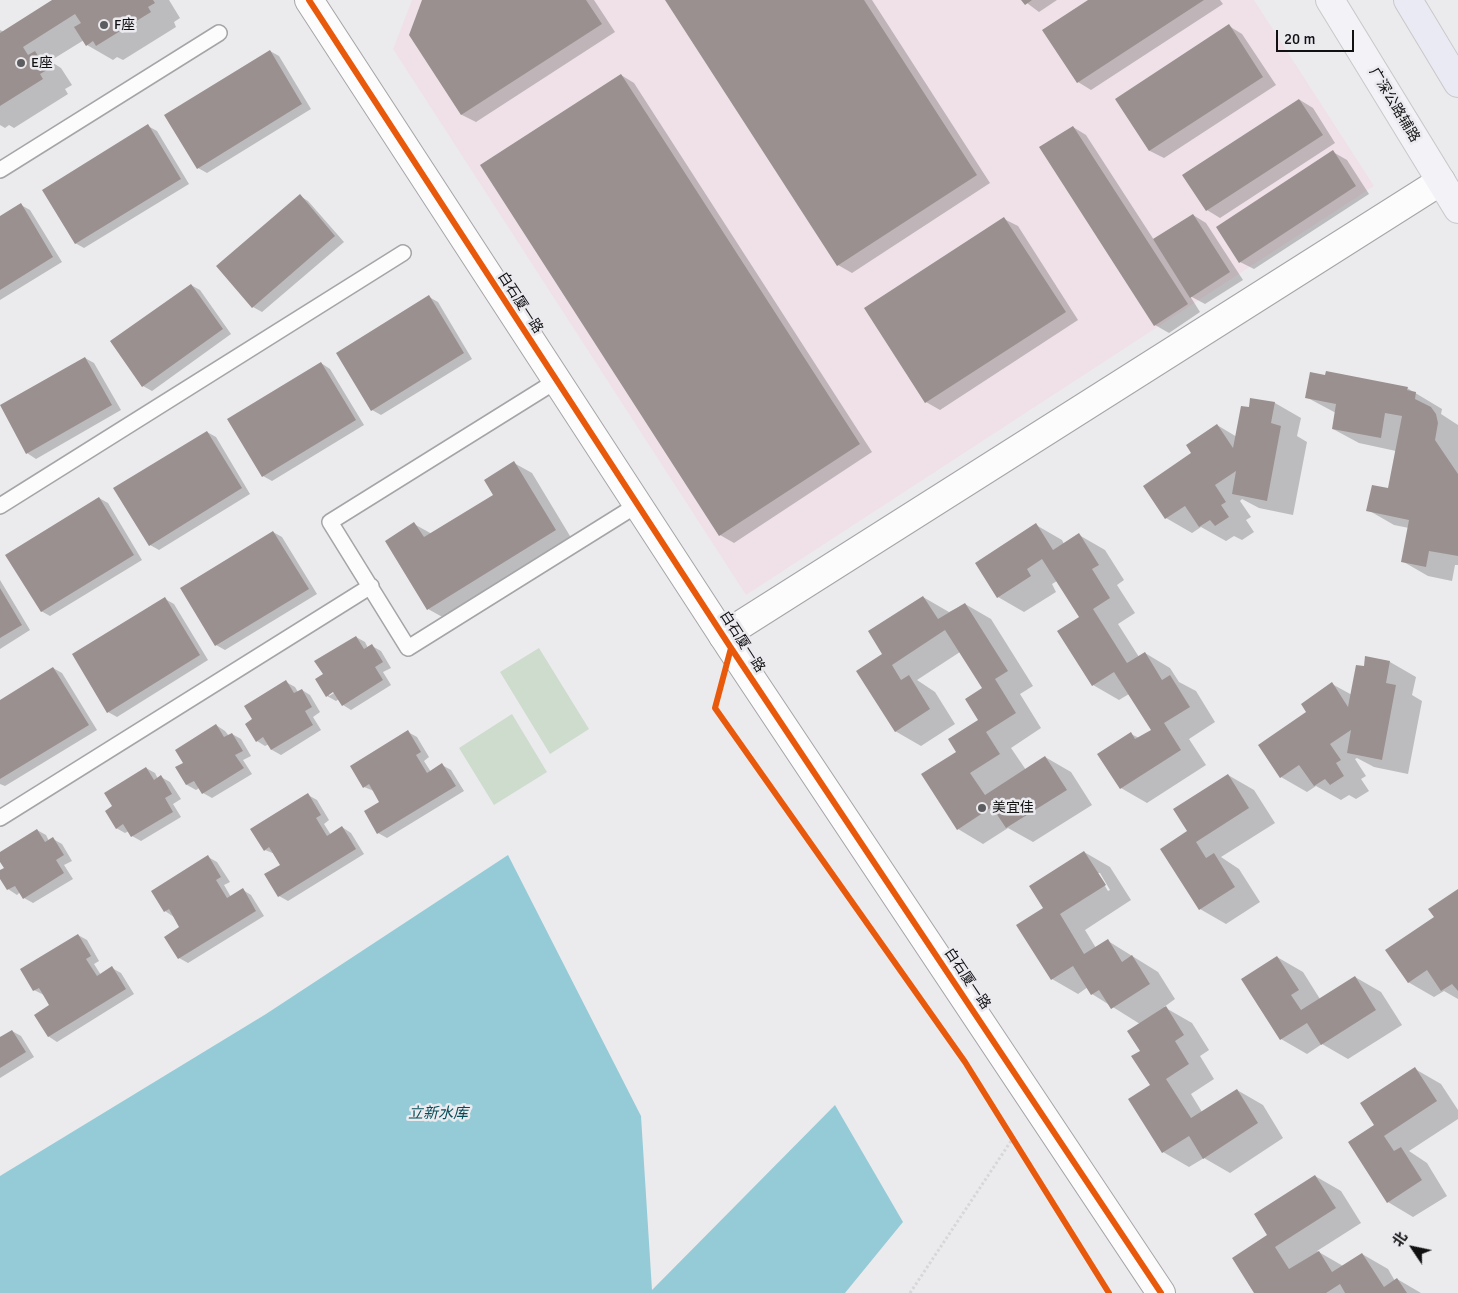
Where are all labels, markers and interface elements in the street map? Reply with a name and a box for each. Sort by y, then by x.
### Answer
place label: F座 [114,17,135,33]
marker: F座 [98,19,110,31]
scale bar [1278,20,1356,52]
text: 20 m [1284,30,1315,48]
place label: E座 [31,55,53,71]
marker: E座 [15,57,27,69]
street label: 广深公路辅路 [1365,65,1423,145]
street label: 白石厦一路 [494,269,546,337]
street label: 白石厦一路 [716,608,768,676]
place label: 美宜佳 [992,800,1034,816]
marker: 美宜佳 [976,802,988,814]
street label: 白石厦一路 [940,945,994,1013]
water label: 立新水库 [408,1105,468,1123]
north arrow [1388,1223,1438,1273]
text: 北 [1389,1229,1411,1250]

